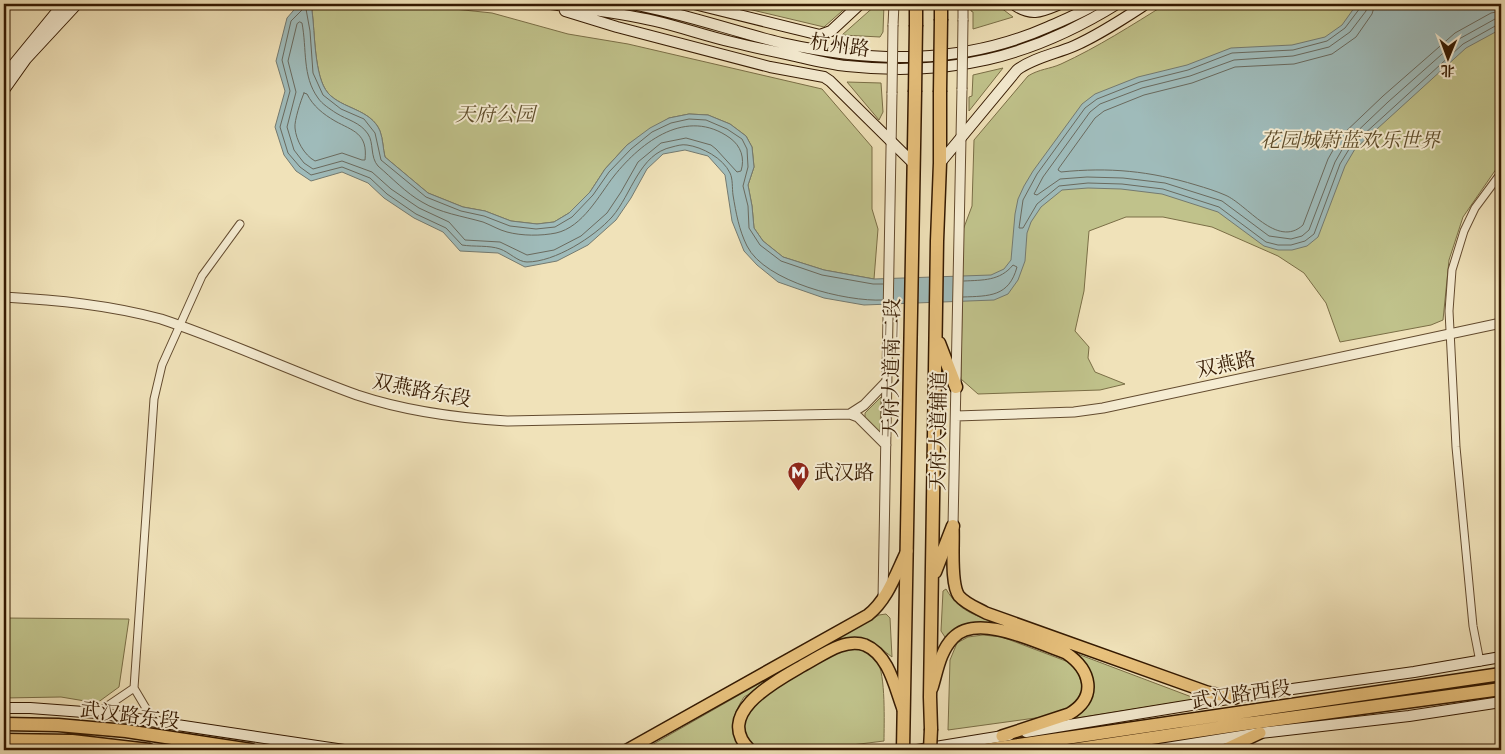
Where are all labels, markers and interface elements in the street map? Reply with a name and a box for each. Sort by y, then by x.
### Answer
street label: 杭州路 [808,28,872,62]
north arrow [1422,32,1472,82]
text: 北 [1441,62,1455,80]
park label: 天府公园 [455,101,538,127]
park label: 花园城蔚蓝欢乐世界 [1260,127,1442,153]
street label: 天府大道南二段 [877,298,905,438]
street label: 双燕路 [1194,345,1258,383]
street label: 双燕路东段 [370,368,474,412]
street label: 天府大道辅道 [924,371,952,491]
place label: 武汉路 [814,459,874,485]
metro station icon: 武汉路 [786,460,810,491]
street label: 武汉路西段 [1190,674,1292,714]
street label: 武汉路东段 [79,696,181,734]

